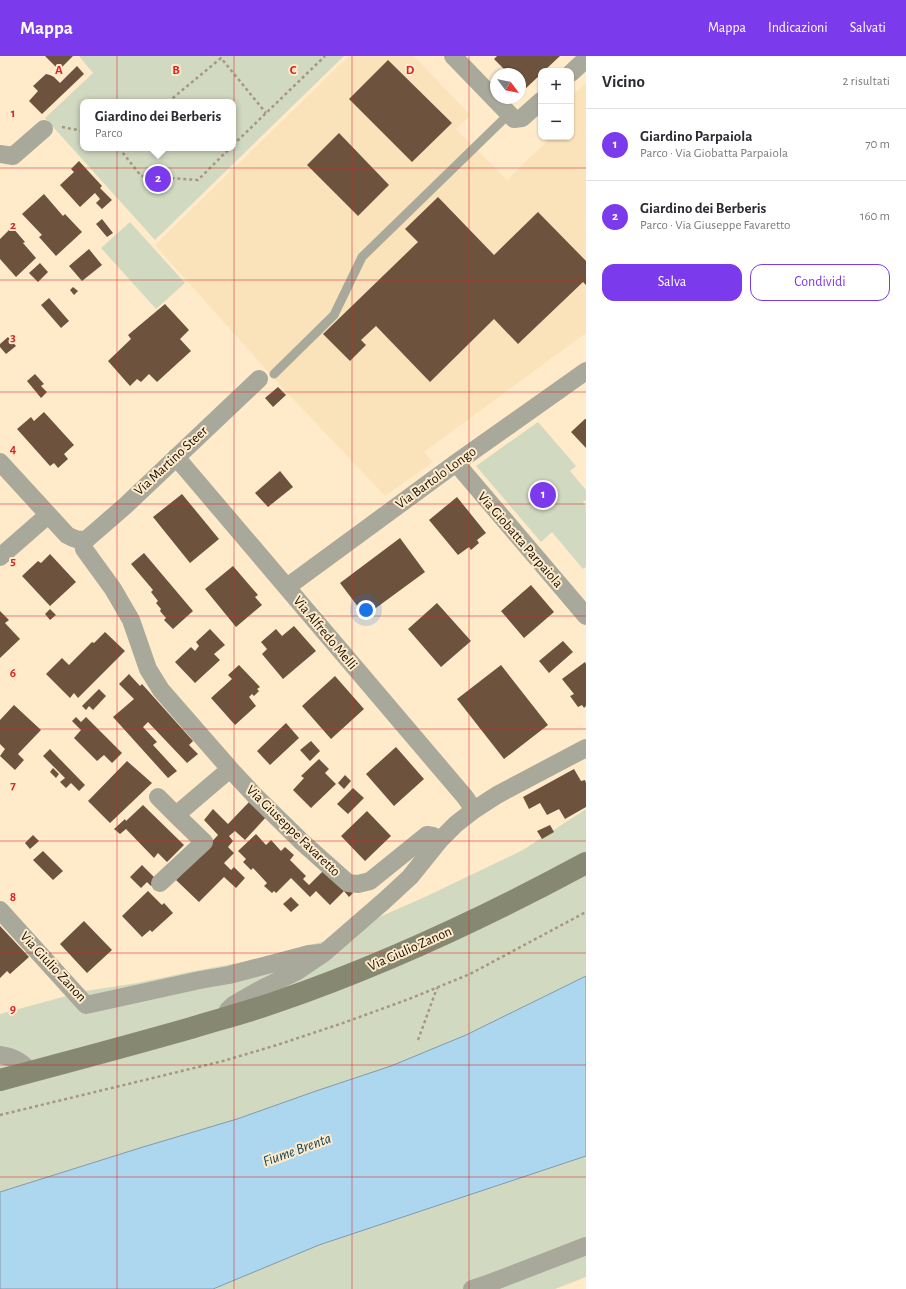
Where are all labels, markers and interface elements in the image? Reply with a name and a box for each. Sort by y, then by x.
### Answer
text: Mappa [20,19,73,38]
text: Mappa [708,21,746,35]
text: Indicazioni [768,21,828,35]
text: Salvati [850,21,886,35]
text: A [55,64,63,77]
text: B [172,64,180,77]
text: C [290,64,297,77]
text: D [406,64,415,77]
north arrow [490,68,526,104]
map controls [538,68,574,140]
button: + [538,68,574,104]
text: Vicino [602,73,645,90]
text: 2 risultati [842,75,890,88]
popup [80,99,236,151]
button: − [538,104,574,140]
text: 1 [11,107,15,120]
text: Giardino dei Berberis [95,109,221,124]
text: Parco [95,127,123,140]
text: Giardino Parpaiola [640,129,752,144]
text: 1 [613,138,617,151]
text: 70 m [865,138,890,151]
text: Parco · Via Giobatta Parpaiola [640,147,788,160]
pin: 2 [145,164,171,194]
text: Giardino dei Berberis [640,201,766,216]
text: 2 [612,210,618,223]
text: 160 m [860,210,890,223]
text: 2 [10,219,16,232]
text: Parco · Via Giuseppe Favaretto [640,219,790,232]
button: Salva [602,264,742,301]
button: Condividi [750,264,890,301]
text: 3 [10,331,16,344]
street label: Via Martino Steer [132,423,211,498]
text: 4 [10,443,17,456]
street label: Via Bartolo Longo [393,444,479,512]
pin: 1 [530,480,556,510]
street label: Via Giobatta Parpaiola [475,490,566,591]
text: 5 [10,555,16,568]
street label: Via Alfredo Melli [290,594,360,672]
your location [356,600,376,620]
text: 6 [10,667,16,680]
text: 7 [10,779,16,792]
street label: Via Giuseppe Favaretto [243,783,343,879]
text: 8 [10,891,16,904]
street label: Via Giulio Zanon [366,924,454,974]
street label: Via Giulio Zanon [17,929,89,1005]
text: 9 [10,1003,16,1016]
water label: Fiume Brenta [261,1131,333,1169]

